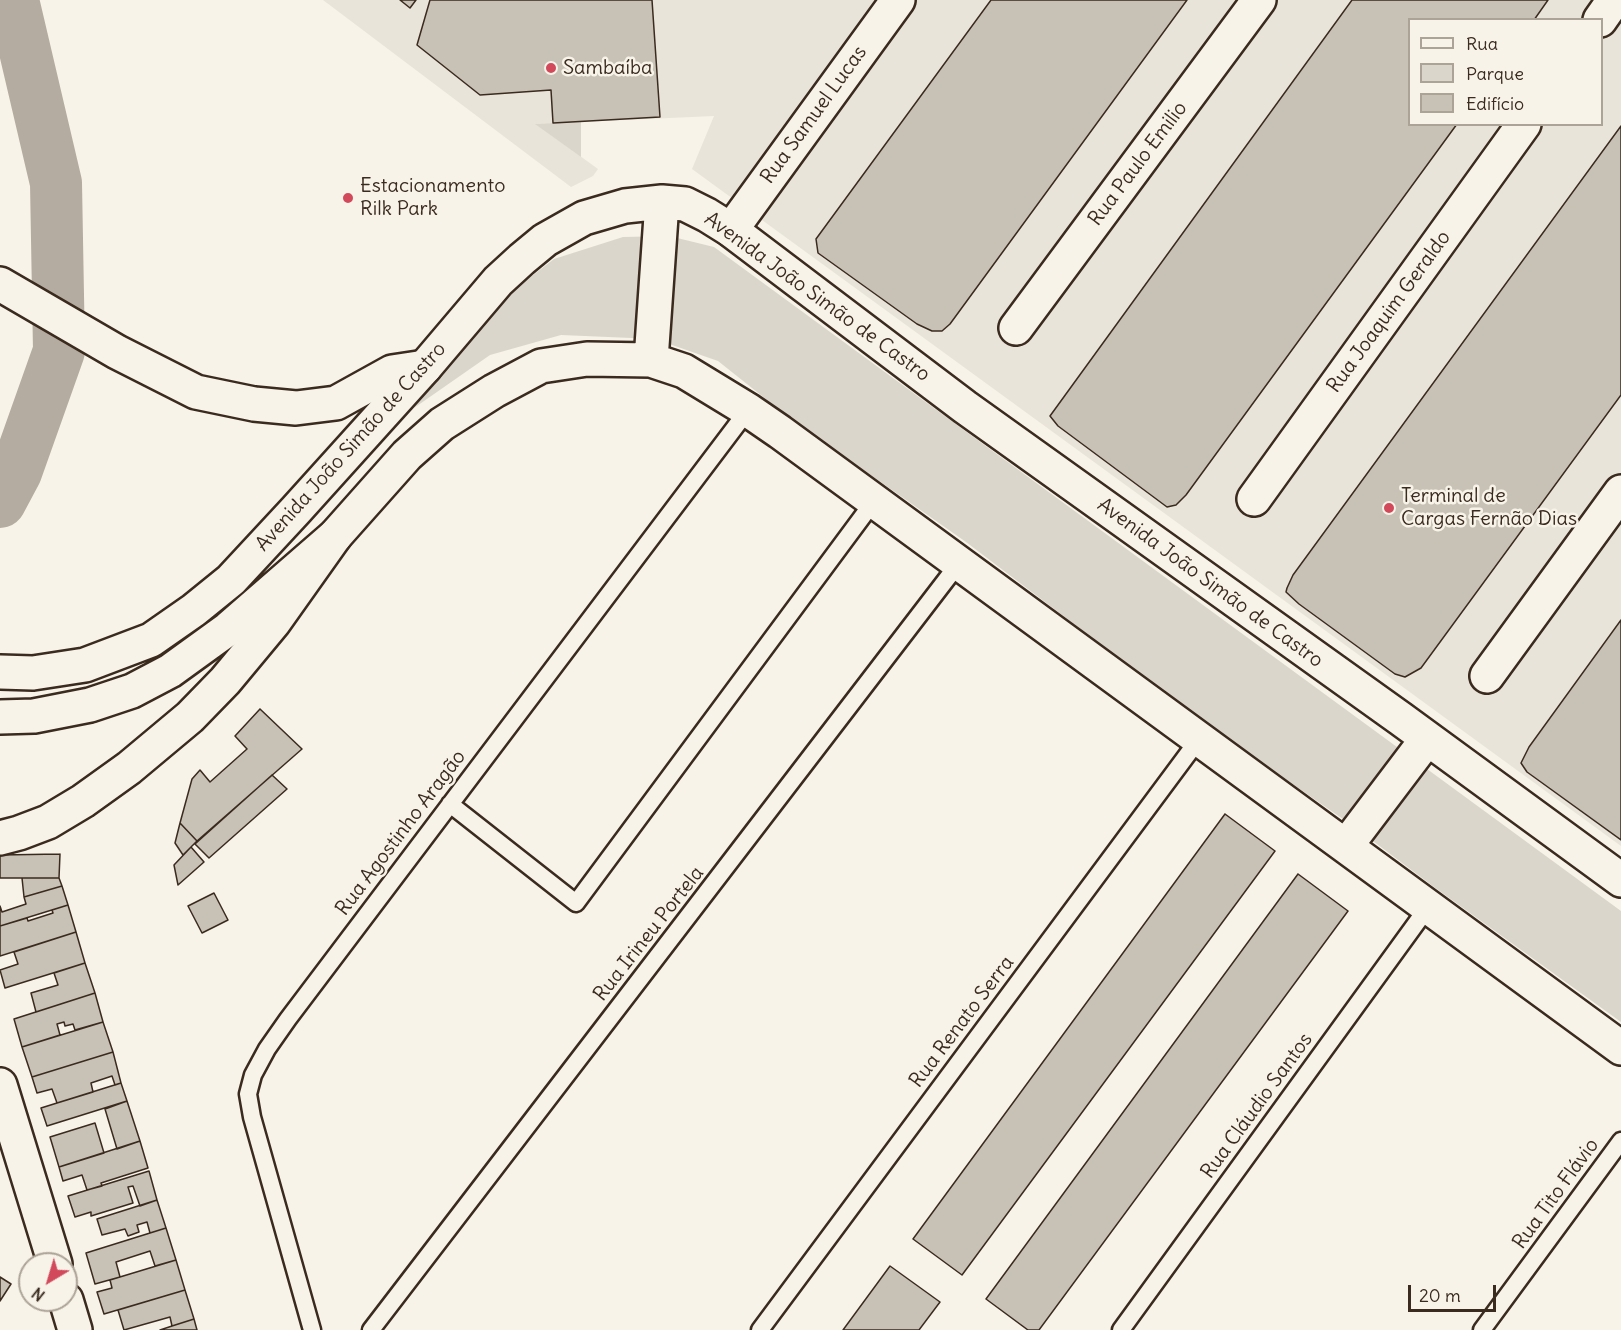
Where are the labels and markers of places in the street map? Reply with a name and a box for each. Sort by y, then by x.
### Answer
place label: Sambaíba [563,56,652,80]
marker: Sambaíba [544,61,558,75]
place label: Estacionamento Rilk Park [360,174,506,221]
marker: Estacionamento Rilk Park [341,191,355,205]
place label: Terminal de Cargas Fernão Dias [1401,484,1577,531]
marker: Terminal de Cargas Fernão Dias [1382,501,1396,515]

